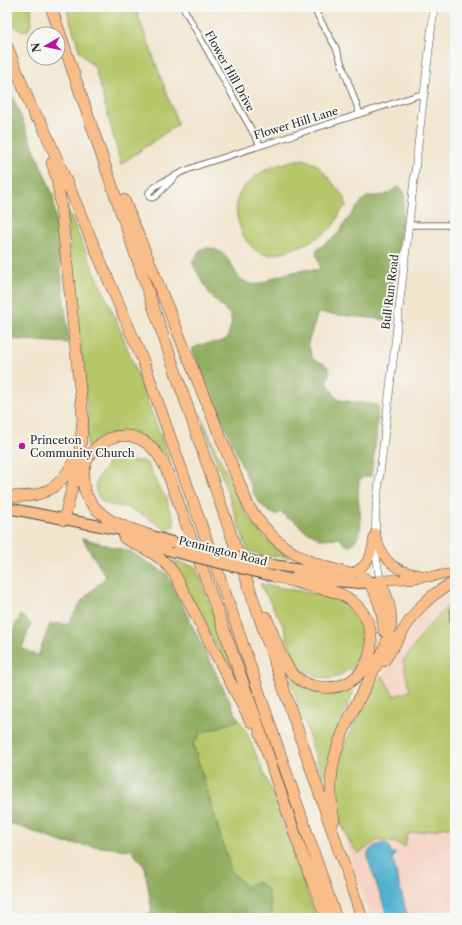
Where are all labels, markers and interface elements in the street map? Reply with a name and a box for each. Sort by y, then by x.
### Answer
north arrow [26,26,66,66]
street label: Flower Hill Drive [202,28,258,114]
text: N [28,41,44,53]
street label: Flower Hill Lane [252,104,340,142]
street label: Bull Run Road [378,253,402,330]
place label: Princeton Community Church [30,433,135,460]
marker: Princeton Community Church [17,441,27,451]
street label: Pennington Road [177,533,269,569]

